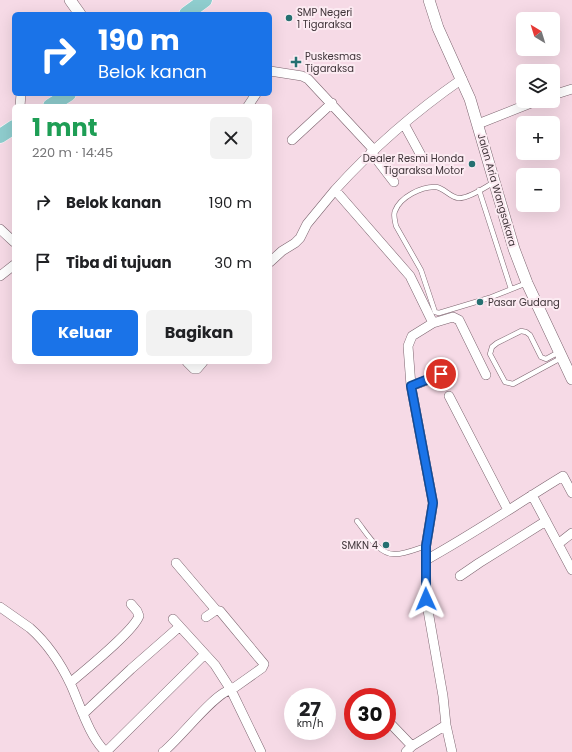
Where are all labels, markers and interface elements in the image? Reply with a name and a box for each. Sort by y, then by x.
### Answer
place label: SMP Negeri 1 Tigaraksa [297,5,352,32]
north arrow [516,12,560,56]
map controls [516,12,560,212]
marker: SMP Negeri 1 Tigaraksa [284,13,294,23]
text: 190 m [98,21,180,60]
icon: right [32,28,84,80]
place label: Puskesmas Tigaraksa [305,49,361,76]
marker: Puskesmas Tigaraksa [290,56,302,68]
text: Belok kanan [98,59,207,84]
button: layers [516,64,560,108]
text: 1 mnt [32,111,97,144]
button: + [516,116,560,160]
button: close [210,117,252,159]
street label: Jalan Aria Wangsakara [474,132,520,248]
text: 220 m · 14:45 [32,143,113,162]
place label: Dealer Resmi Honda Tigaraksa Motor [363,151,464,178]
marker: Dealer Resmi Honda Tigaraksa Motor [467,159,477,169]
button: − [516,168,560,212]
icon: right [32,191,54,213]
text: Belok kanan [66,192,161,213]
text: 190 m [209,192,252,213]
icon: arrive [32,251,54,273]
text: Tiba di tujuan [66,252,172,273]
text: 30 m [214,252,252,273]
place label: Pasar Gudang [488,295,560,310]
marker: Pasar Gudang [475,297,485,307]
button: Keluar [32,310,138,356]
button: Bagikan [146,310,252,356]
pin [424,357,458,391]
icon: arrive [430,363,452,385]
place label: SMKN 4 [342,538,378,553]
marker: SMKN 4 [381,540,391,550]
position arrow [405,578,447,620]
speed limit sign: 30 [344,688,396,740]
text: 27 [299,695,321,723]
text: km/h [297,716,323,731]

